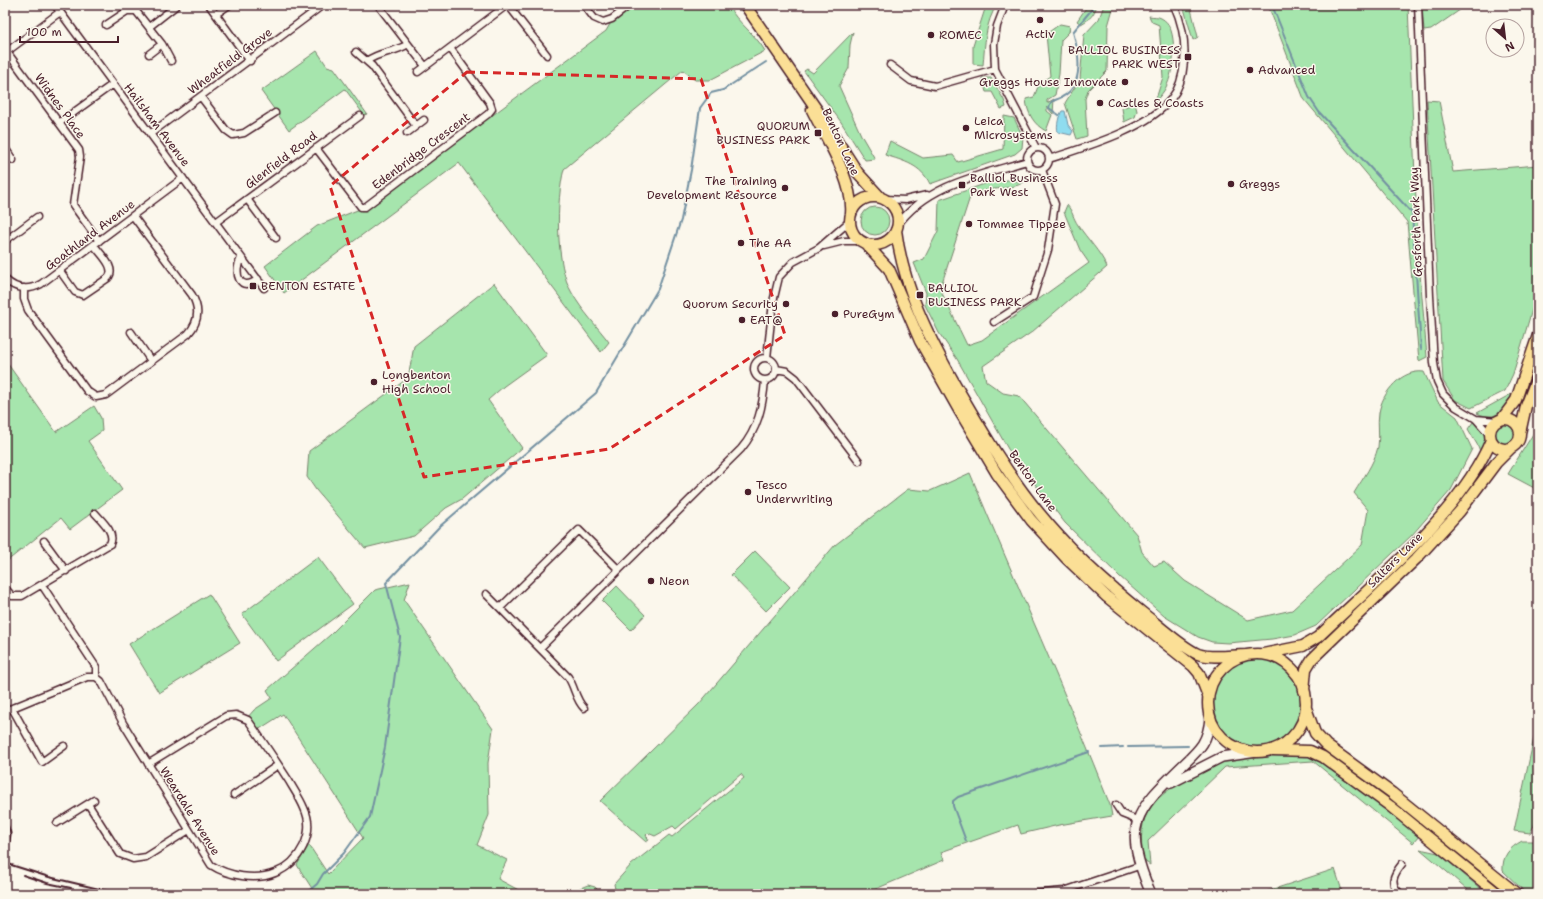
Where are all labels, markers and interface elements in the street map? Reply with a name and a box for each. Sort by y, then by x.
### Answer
marker: Activ [1035,15,1045,25]
scale bar [20,18,118,44]
north arrow [1485,18,1525,58]
text: 100 m [26,24,62,40]
street label: Wheatfield Grove [185,24,276,98]
place label: Activ [1025,26,1055,42]
place label: ROMEC [939,27,982,43]
marker: ROMEC [926,30,936,40]
text: N [1502,38,1517,55]
place label: BALLIOL BUSINESS PARK WEST [1068,42,1181,72]
marker: BALLIOL BUSINESS PARK WEST [1183,52,1193,62]
place label: Advanced [1258,62,1316,78]
marker: Advanced [1245,65,1255,75]
street label: Widnes Place [31,70,89,142]
place label: Greggs House Innovate [979,74,1117,90]
marker: Greggs House Innovate [1120,77,1130,87]
street label: Hailsham Avenue [120,80,194,170]
place label: Castles & Coasts [1108,95,1204,111]
marker: Castles & Coasts [1095,98,1105,108]
street label: Benton Lane [818,106,864,178]
street label: Edenbridge Crescent [369,109,473,193]
place label: Leica Microsystems [974,113,1053,143]
place label: QUORUM BUSINESS PARK [717,118,810,148]
marker: Leica Microsystems [961,123,971,133]
street label: Glenfield Road [242,127,321,192]
marker: QUORUM BUSINESS PARK [813,128,823,138]
street label: Gosforth Park Way [1406,167,1426,277]
place label: Balliol Business Park West [970,170,1058,200]
place label: The Training Development Resource [647,173,777,203]
place label: Greggs [1239,176,1280,192]
marker: Greggs [1226,179,1236,189]
marker: Balliol Business Park West [957,180,967,190]
marker: The Training Development Resource [780,183,790,193]
street label: Goathland Avenue [42,196,138,274]
place label: Tommee Tippee [977,216,1066,232]
marker: Tommee Tippee [964,219,974,229]
place label: The AA [749,235,792,251]
marker: The AA [736,238,746,248]
place label: BENTON ESTATE [261,278,355,294]
place label: BALLIOL BUSINESS PARK [928,280,1022,310]
marker: BENTON ESTATE [248,281,258,291]
marker: BALLIOL BUSINESS PARK [915,290,925,300]
place label: Quorum Security [682,296,778,312]
marker: Quorum Security [781,299,791,309]
place label: PureGym [843,306,895,322]
marker: PureGym [830,309,840,319]
place label: EAT@ [750,312,783,328]
marker: EAT@ [737,315,747,325]
place label: Longbenton High School [382,367,451,397]
marker: Longbenton High School [369,377,379,387]
street label: Benton Lane [1005,447,1061,515]
place label: Tesco Underwriting [756,477,833,507]
marker: Tesco Underwriting [743,487,753,497]
street label: Salters Lane [1364,529,1426,591]
place label: Neon [659,573,689,589]
marker: Neon [646,576,656,586]
street label: Weardale Avenue [156,764,224,859]

